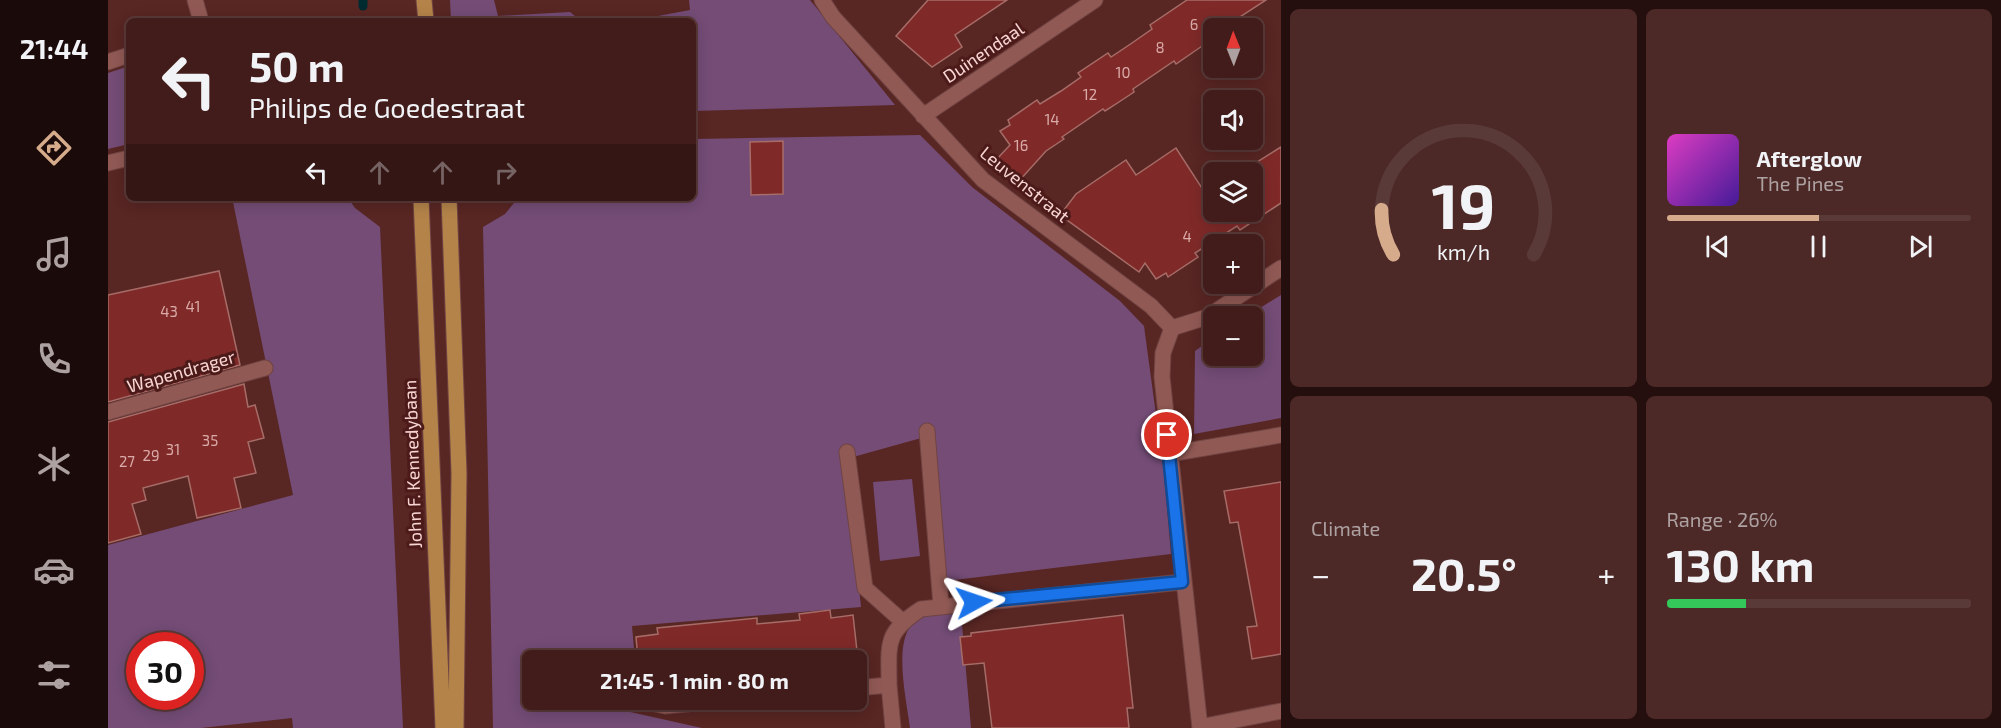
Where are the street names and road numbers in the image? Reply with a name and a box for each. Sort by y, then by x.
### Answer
street label: Duinendaal [938,17,1028,87]
street label: Leuvenstraat [976,141,1074,227]
street label: Wapendrager [124,345,238,397]
street label: John F. Kennedybaan [398,379,426,549]

